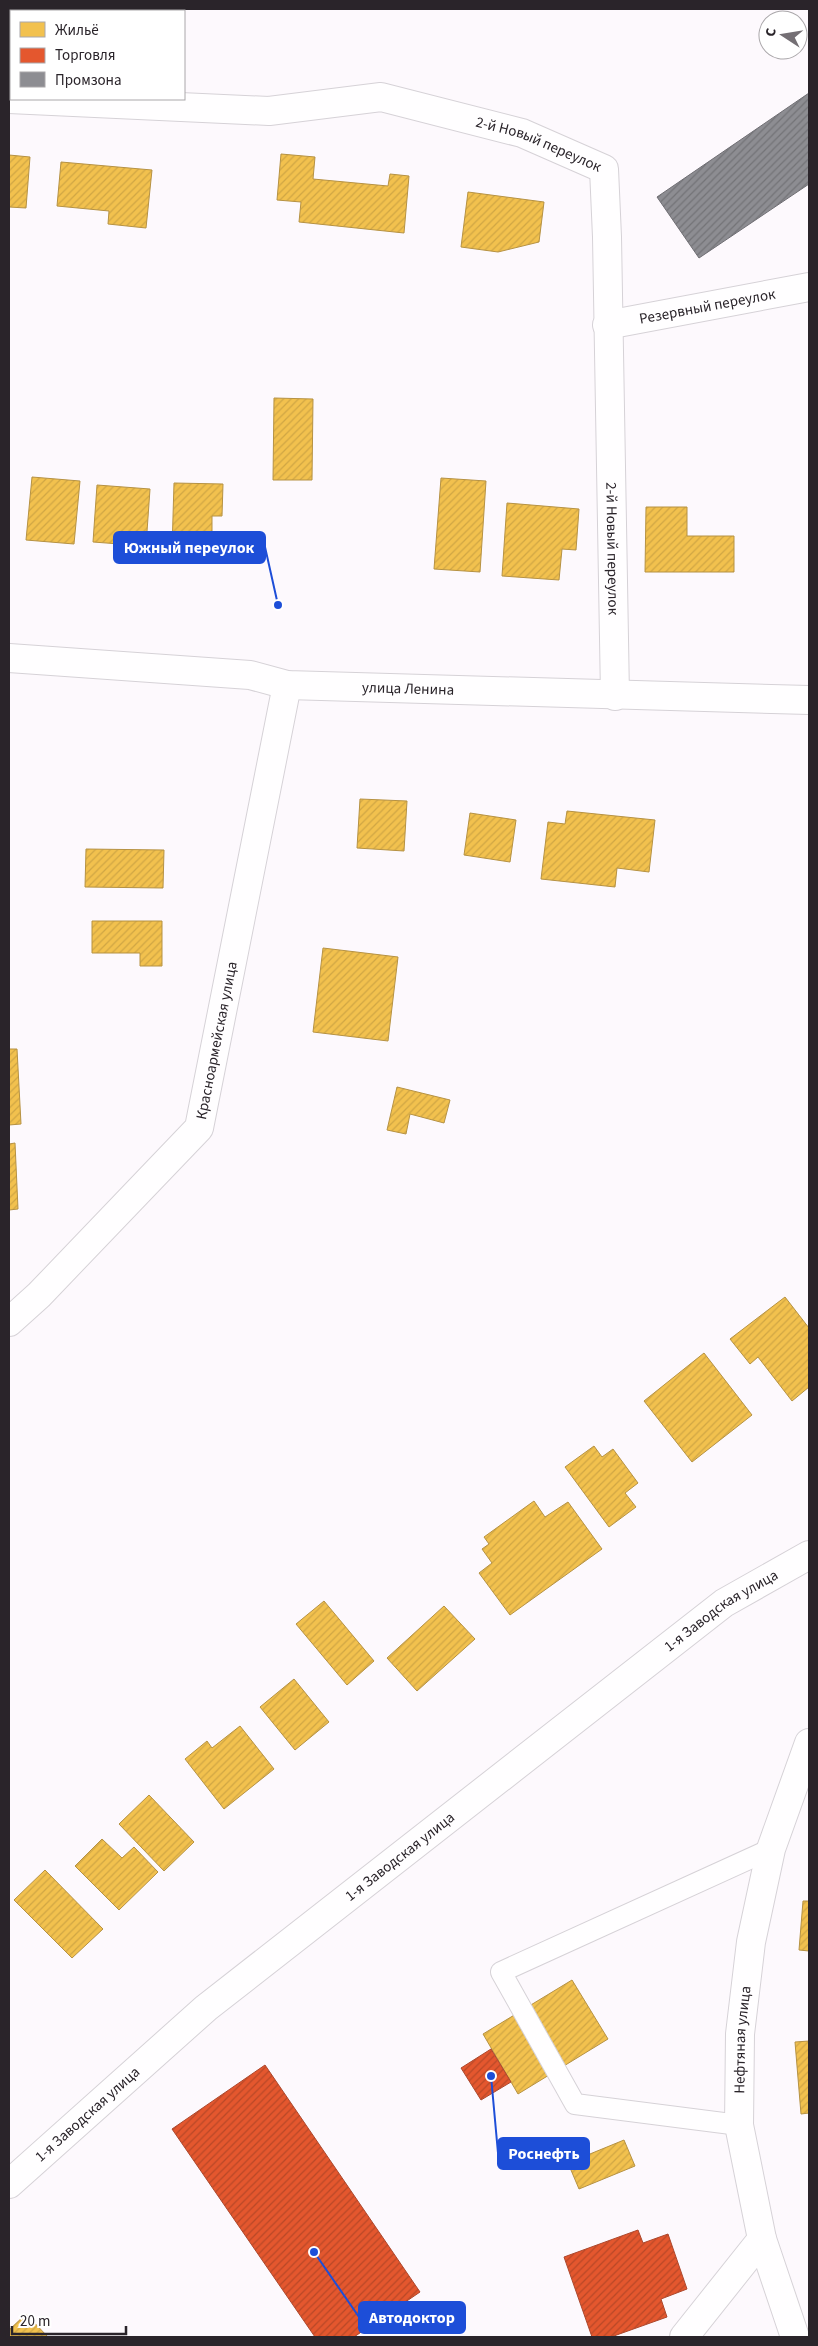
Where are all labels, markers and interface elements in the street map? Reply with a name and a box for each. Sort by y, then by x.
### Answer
legend [10,10,185,100]
north arrow [758,10,808,60]
text: Жильё [55,20,99,41]
text: С [761,26,782,39]
text: Торговля [55,45,115,66]
text: Промзона [55,70,122,91]
street label: 2-й Новый переулок [474,112,605,178]
street label: Резервный переулок [638,283,778,330]
street label: 2-й Новый переулок [600,482,624,616]
callout: Южный переулок [114,532,265,563]
text: Южный переулок [124,537,255,559]
street label: улица Ленина [362,677,454,701]
street label: Красноармейская улица [191,960,243,1121]
street label: 1-я Заводская улица [660,1565,782,1657]
street label: 1-я Заводская улица [341,1807,459,1907]
street label: Нефтяная улица [729,1985,757,2094]
street label: 1-я Заводская улица [31,2062,145,2167]
callout: Роснефть [498,2138,589,2169]
text: Роснефть [508,2143,580,2165]
callout: Автодоктор [359,2302,465,2333]
scale bar [12,2304,126,2336]
text: Автодоктор [368,2307,455,2329]
text: 20 m [20,2311,50,2332]

